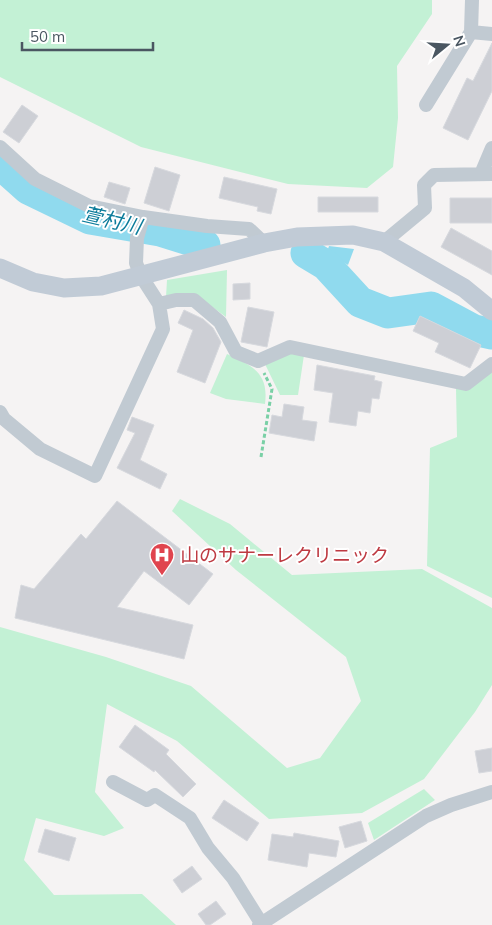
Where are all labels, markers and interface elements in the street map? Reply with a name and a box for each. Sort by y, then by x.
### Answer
scale bar [22,20,154,52]
north arrow [422,20,472,70]
text: 50 m [30,27,65,46]
text: N [449,33,470,49]
water label: 萱村川 [80,201,146,239]
hospital icon: 山のサナーレクリニック [149,542,175,576]
place label: 山のサナーレクリニック [180,543,389,567]

